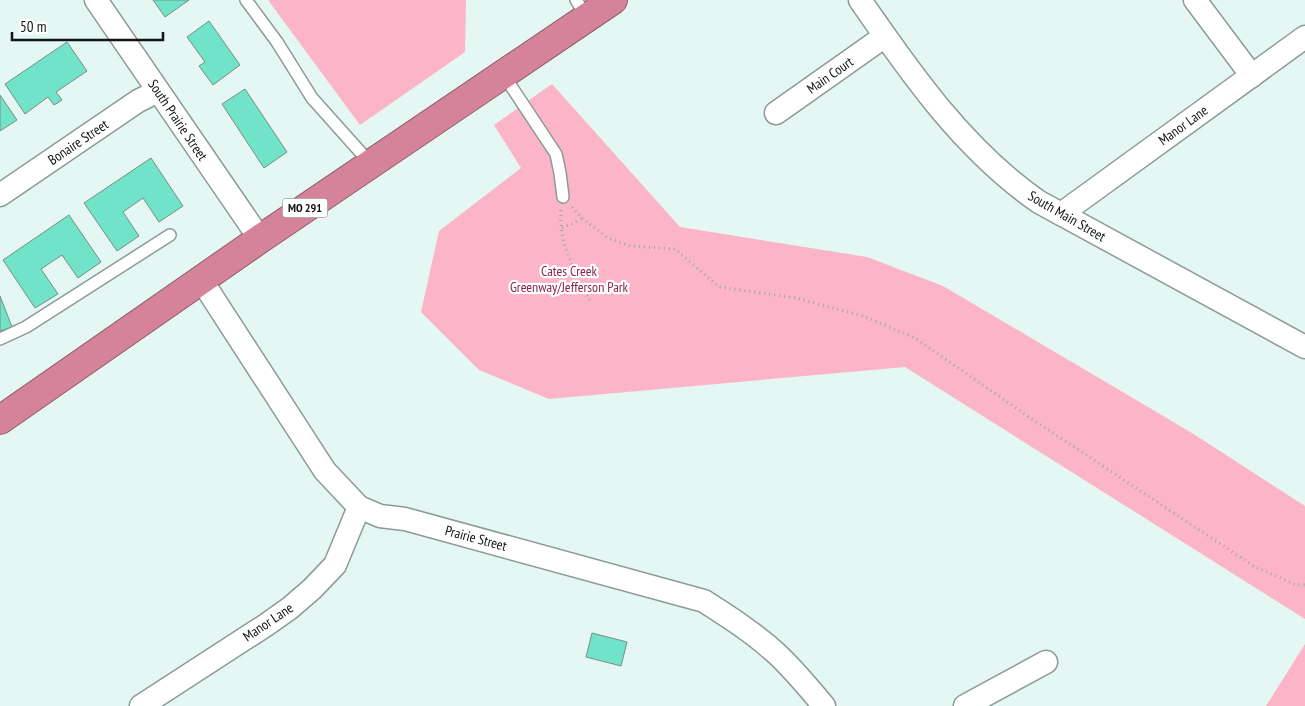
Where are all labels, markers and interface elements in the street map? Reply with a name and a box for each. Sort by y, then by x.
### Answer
scale bar [12,10,164,42]
text: 50 m [20,17,46,36]
street label: Main Court [803,52,857,98]
street label: South Prairie Street [144,76,212,164]
street label: Manor Lane [1155,101,1211,149]
street label: Bonaire Street [44,115,112,169]
street label: South Main Street [1025,187,1109,246]
road number: MO 291 [282,198,328,218]
park label: Cates Creek Greenway/Jefferson Park [510,262,629,296]
street label: Prairie Street [443,521,509,555]
street label: Manor Lane [239,599,297,645]

